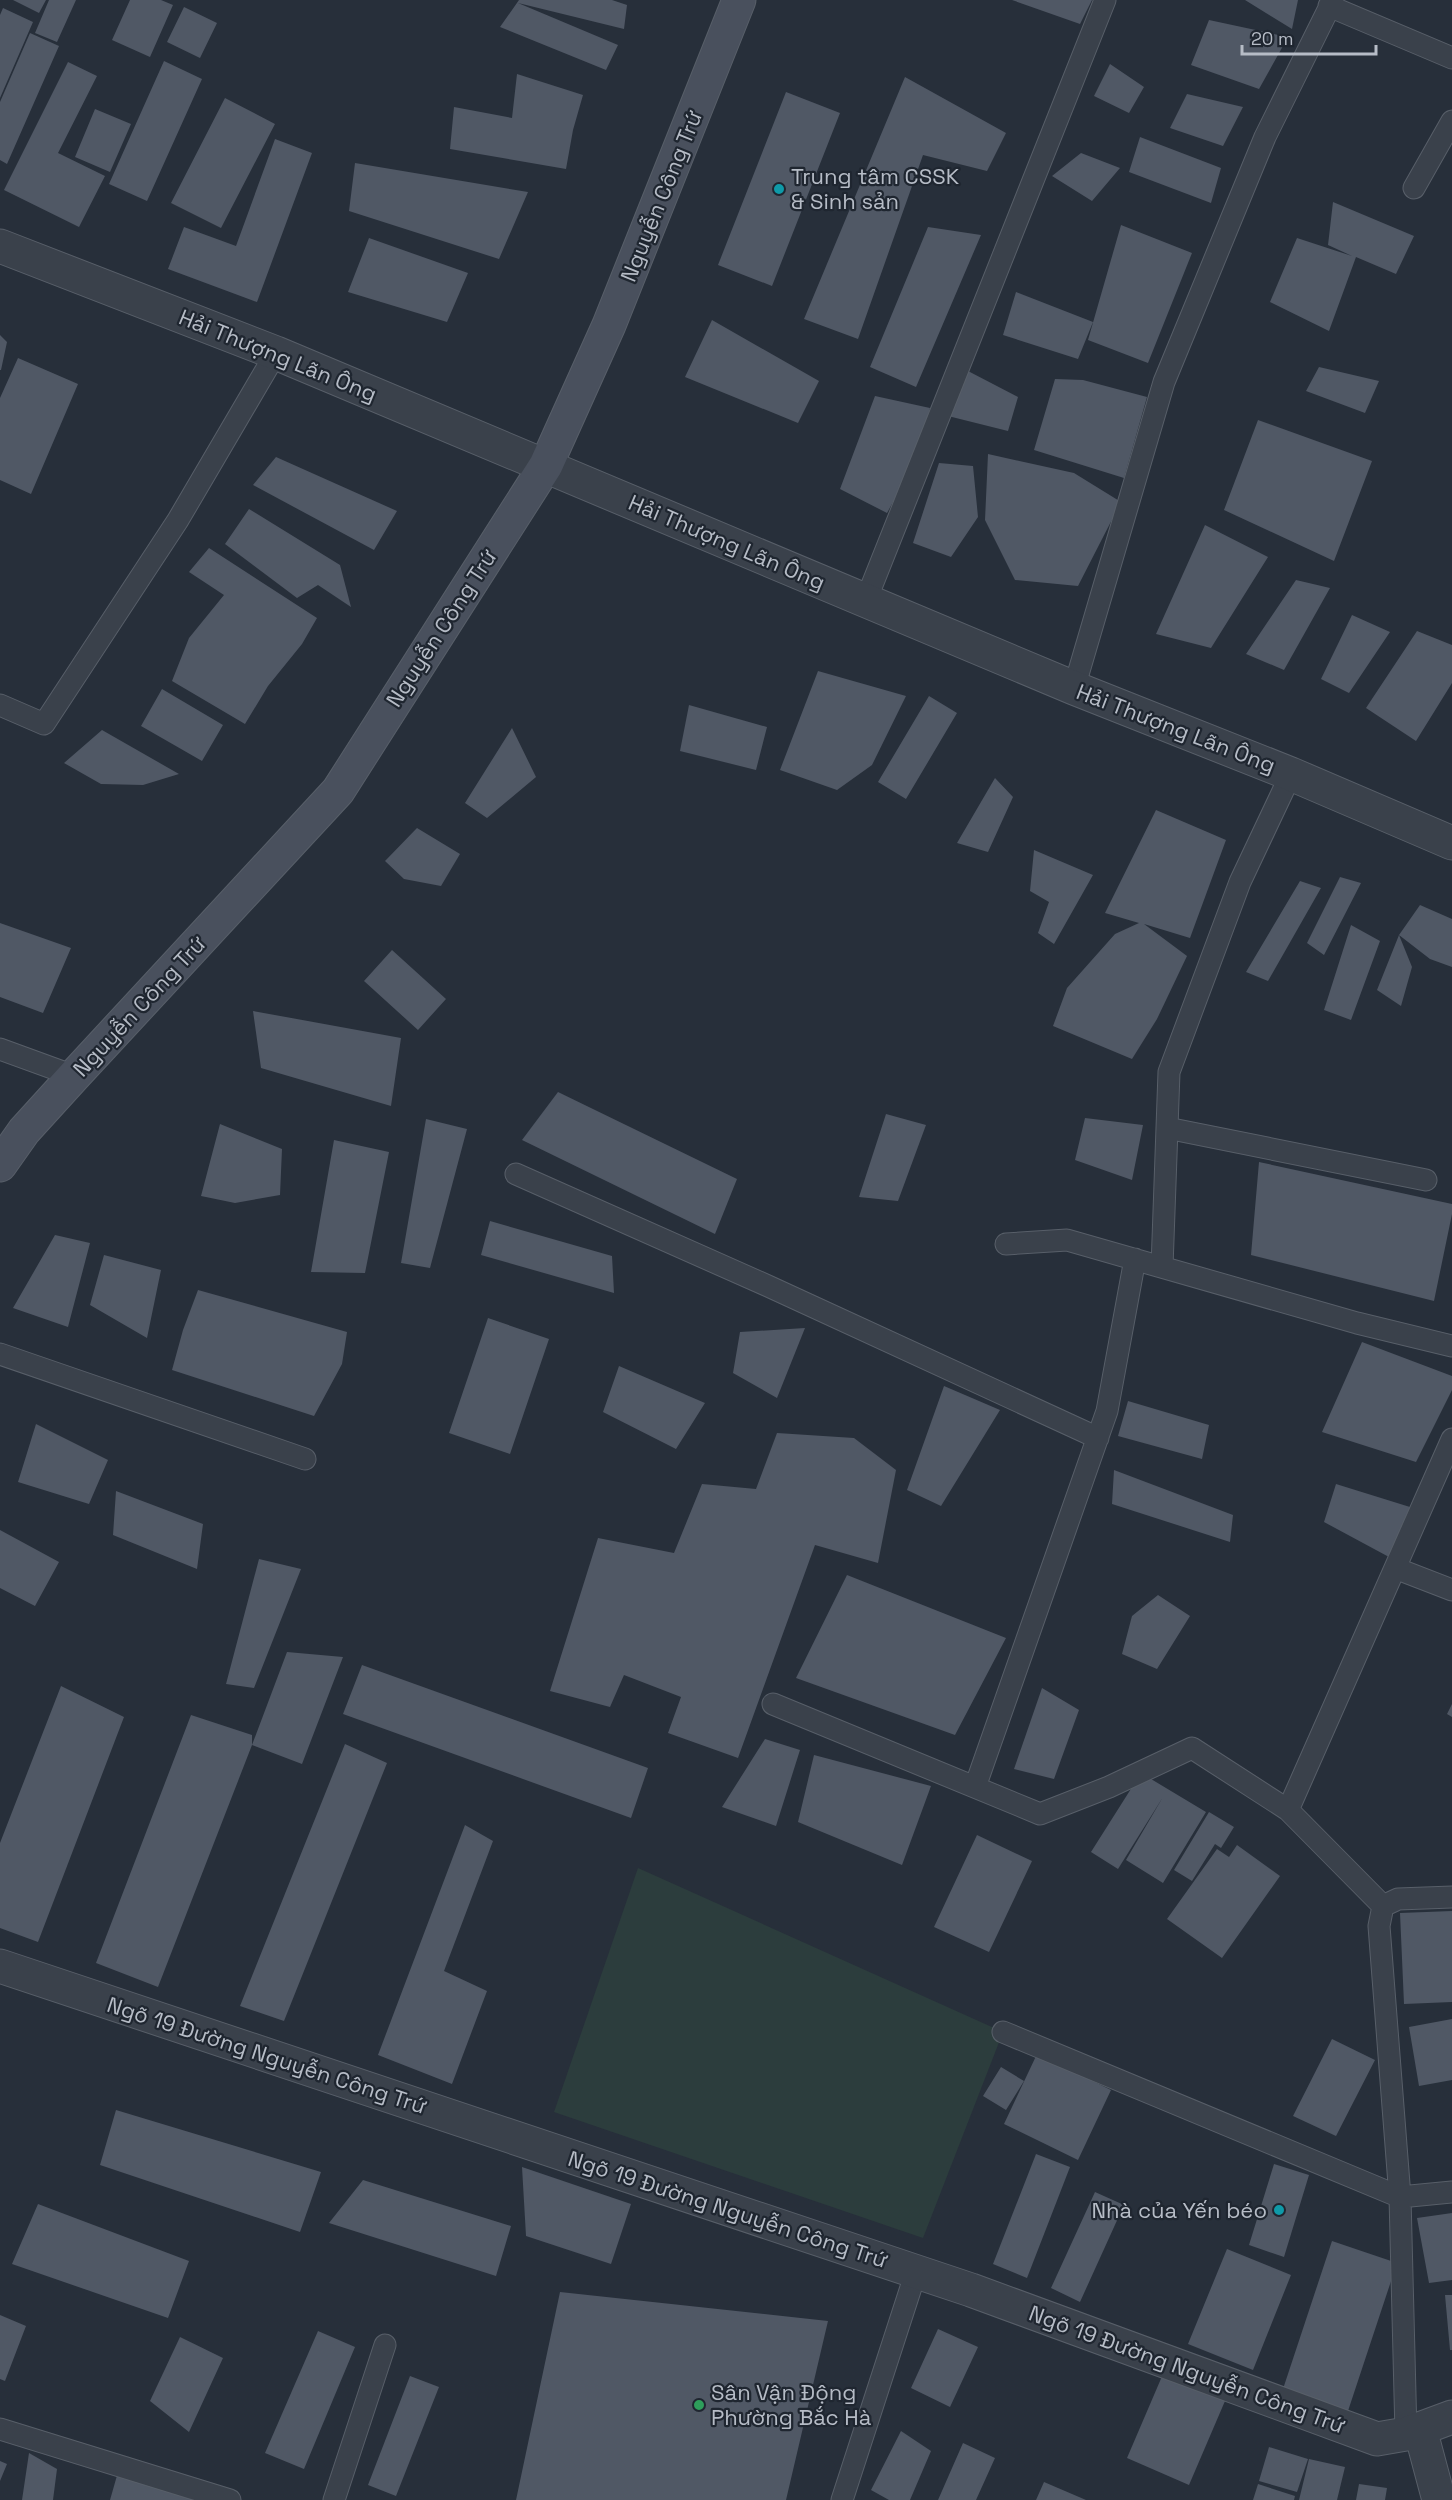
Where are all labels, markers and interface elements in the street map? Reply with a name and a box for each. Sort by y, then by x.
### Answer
scale bar [1242,18,1376,56]
text: 20 m [1251,27,1294,50]
street label: Nguyễn Công Trứ [614,106,708,286]
place label: Trung tâm CSSK & Sinh sản [791,162,960,215]
marker: Trung tâm CSSK & Sinh sản [772,182,786,196]
street label: Hải Thượng Lãn Ông [175,302,381,408]
street label: Hải Thượng Lãn Ông [624,488,830,596]
street label: Nguyễn Công Trứ [380,544,503,712]
street label: Hải Thượng Lãn Ông [1072,677,1280,779]
street label: Nguyễn Công Trứ [67,929,212,1082]
street label: Ngõ 19 Đường Nguyễn Công Trứ [104,1990,431,2120]
street label: Ngõ 19 Đường Nguyễn Công Trứ [565,2144,892,2274]
place label: Nhà của Yến béo [1091,2196,1267,2224]
marker: Nhà của Yến béo [1272,2203,1286,2217]
street label: Ngõ 19 Đường Nguyễn Công Trứ [1025,2299,1349,2439]
place label: Sân Vận Động Phường Bắc Hà [711,2378,872,2431]
marker: Sân Vận Động Phường Bắc Hà [692,2398,706,2412]

